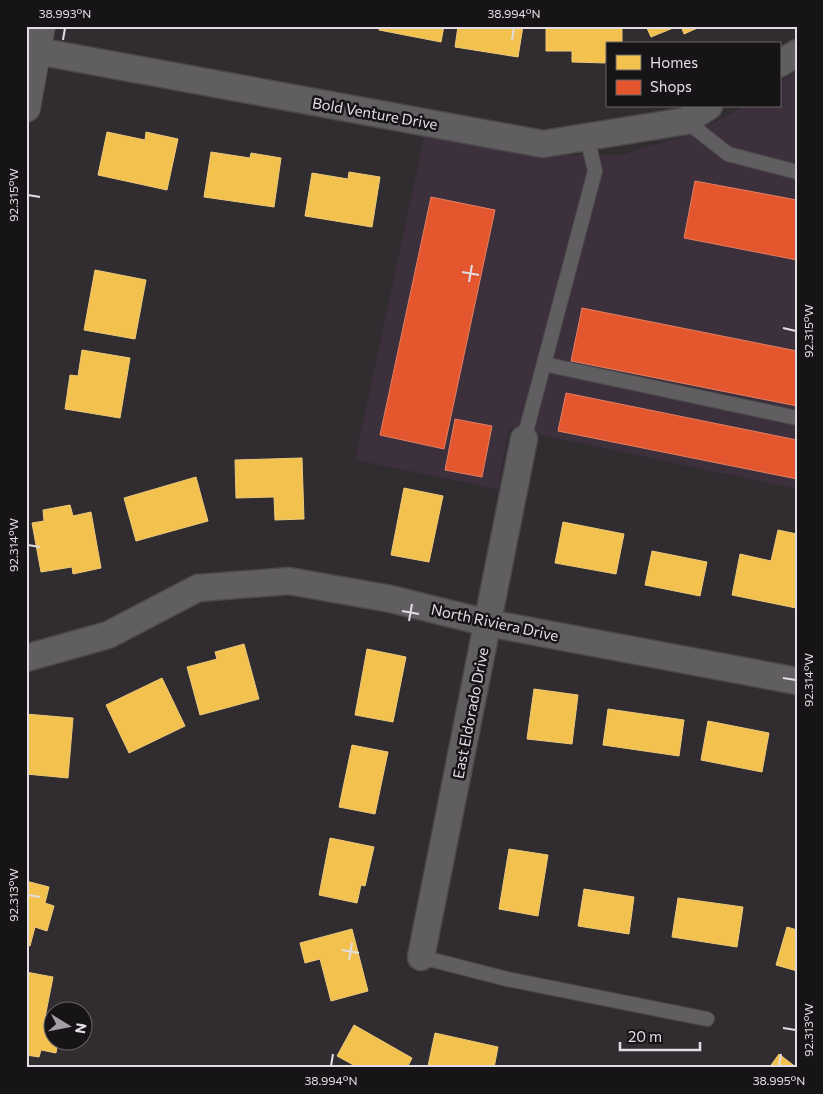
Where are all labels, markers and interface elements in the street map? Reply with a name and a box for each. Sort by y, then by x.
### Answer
text: 38.993°N [39,6,91,20]
text: 38.994°N [488,6,541,20]
legend [606,42,780,108]
text: Homes [650,53,698,71]
text: Shops [650,77,692,95]
street label: Bold Venture Drive [311,93,439,133]
text: 92.315°W [6,168,20,222]
text: 92.315°W [801,304,815,358]
text: 92.314°W [6,518,20,572]
street label: North Riviera Drive [430,600,561,644]
street label: East Eldorado Drive [448,646,492,780]
text: 92.314°W [801,653,815,707]
text: 92.313°W [6,868,20,922]
north arrow [42,1002,92,1052]
text: 92.313°W [801,1003,815,1057]
scale bar [620,1019,700,1051]
text: N [72,1022,91,1035]
text: 20 m [628,1027,662,1045]
text: 38.994°N [305,1073,358,1087]
text: 38.995°N [753,1073,805,1087]

